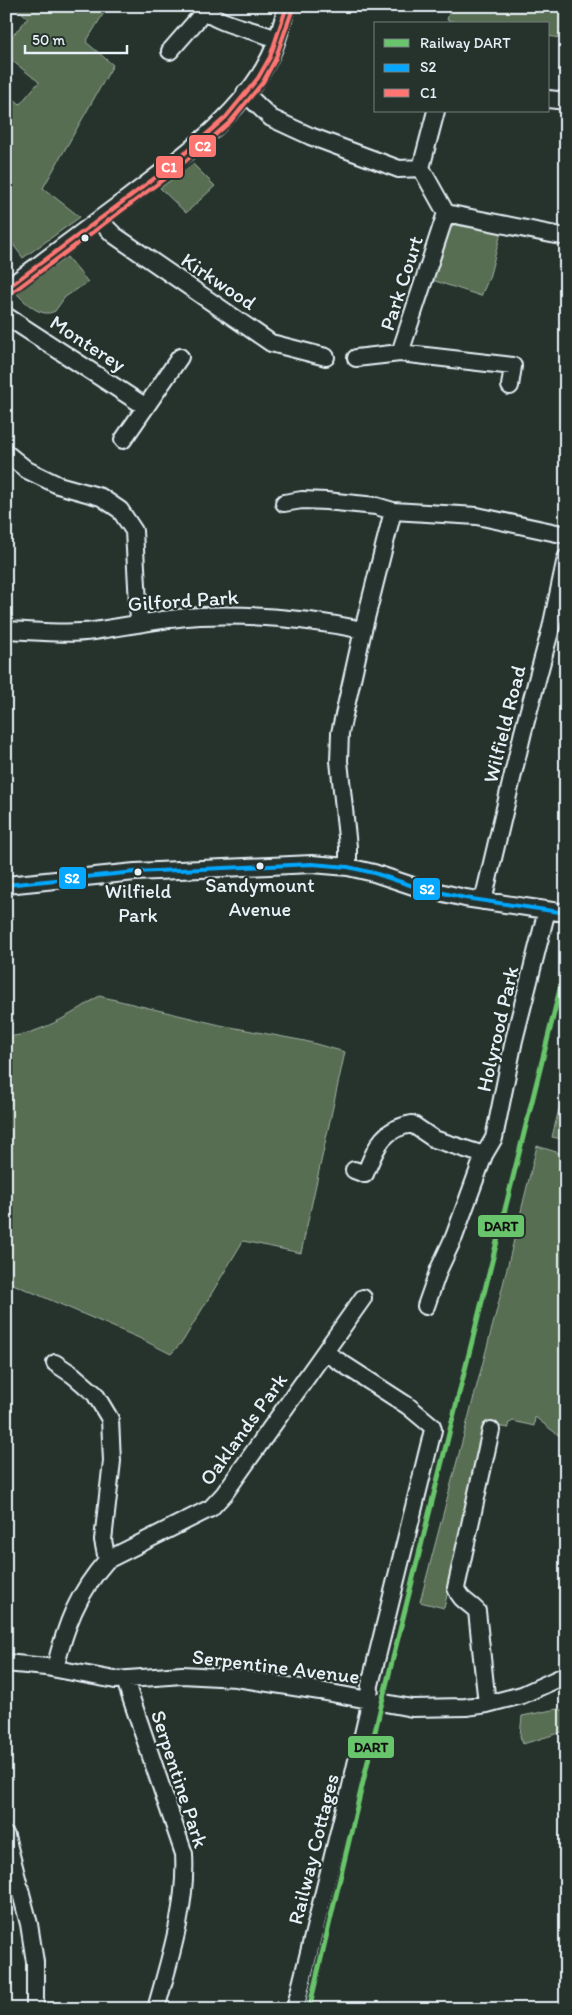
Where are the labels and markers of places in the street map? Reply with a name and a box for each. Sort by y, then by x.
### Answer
unlabelled marker [80,233,90,243]
marker: Sandymount Avenue [255,861,265,871]
marker: Wilfield Park [133,867,143,877]
place label: Sandymount Avenue [205,873,315,921]
place label: Wilfield Park [105,879,171,927]

